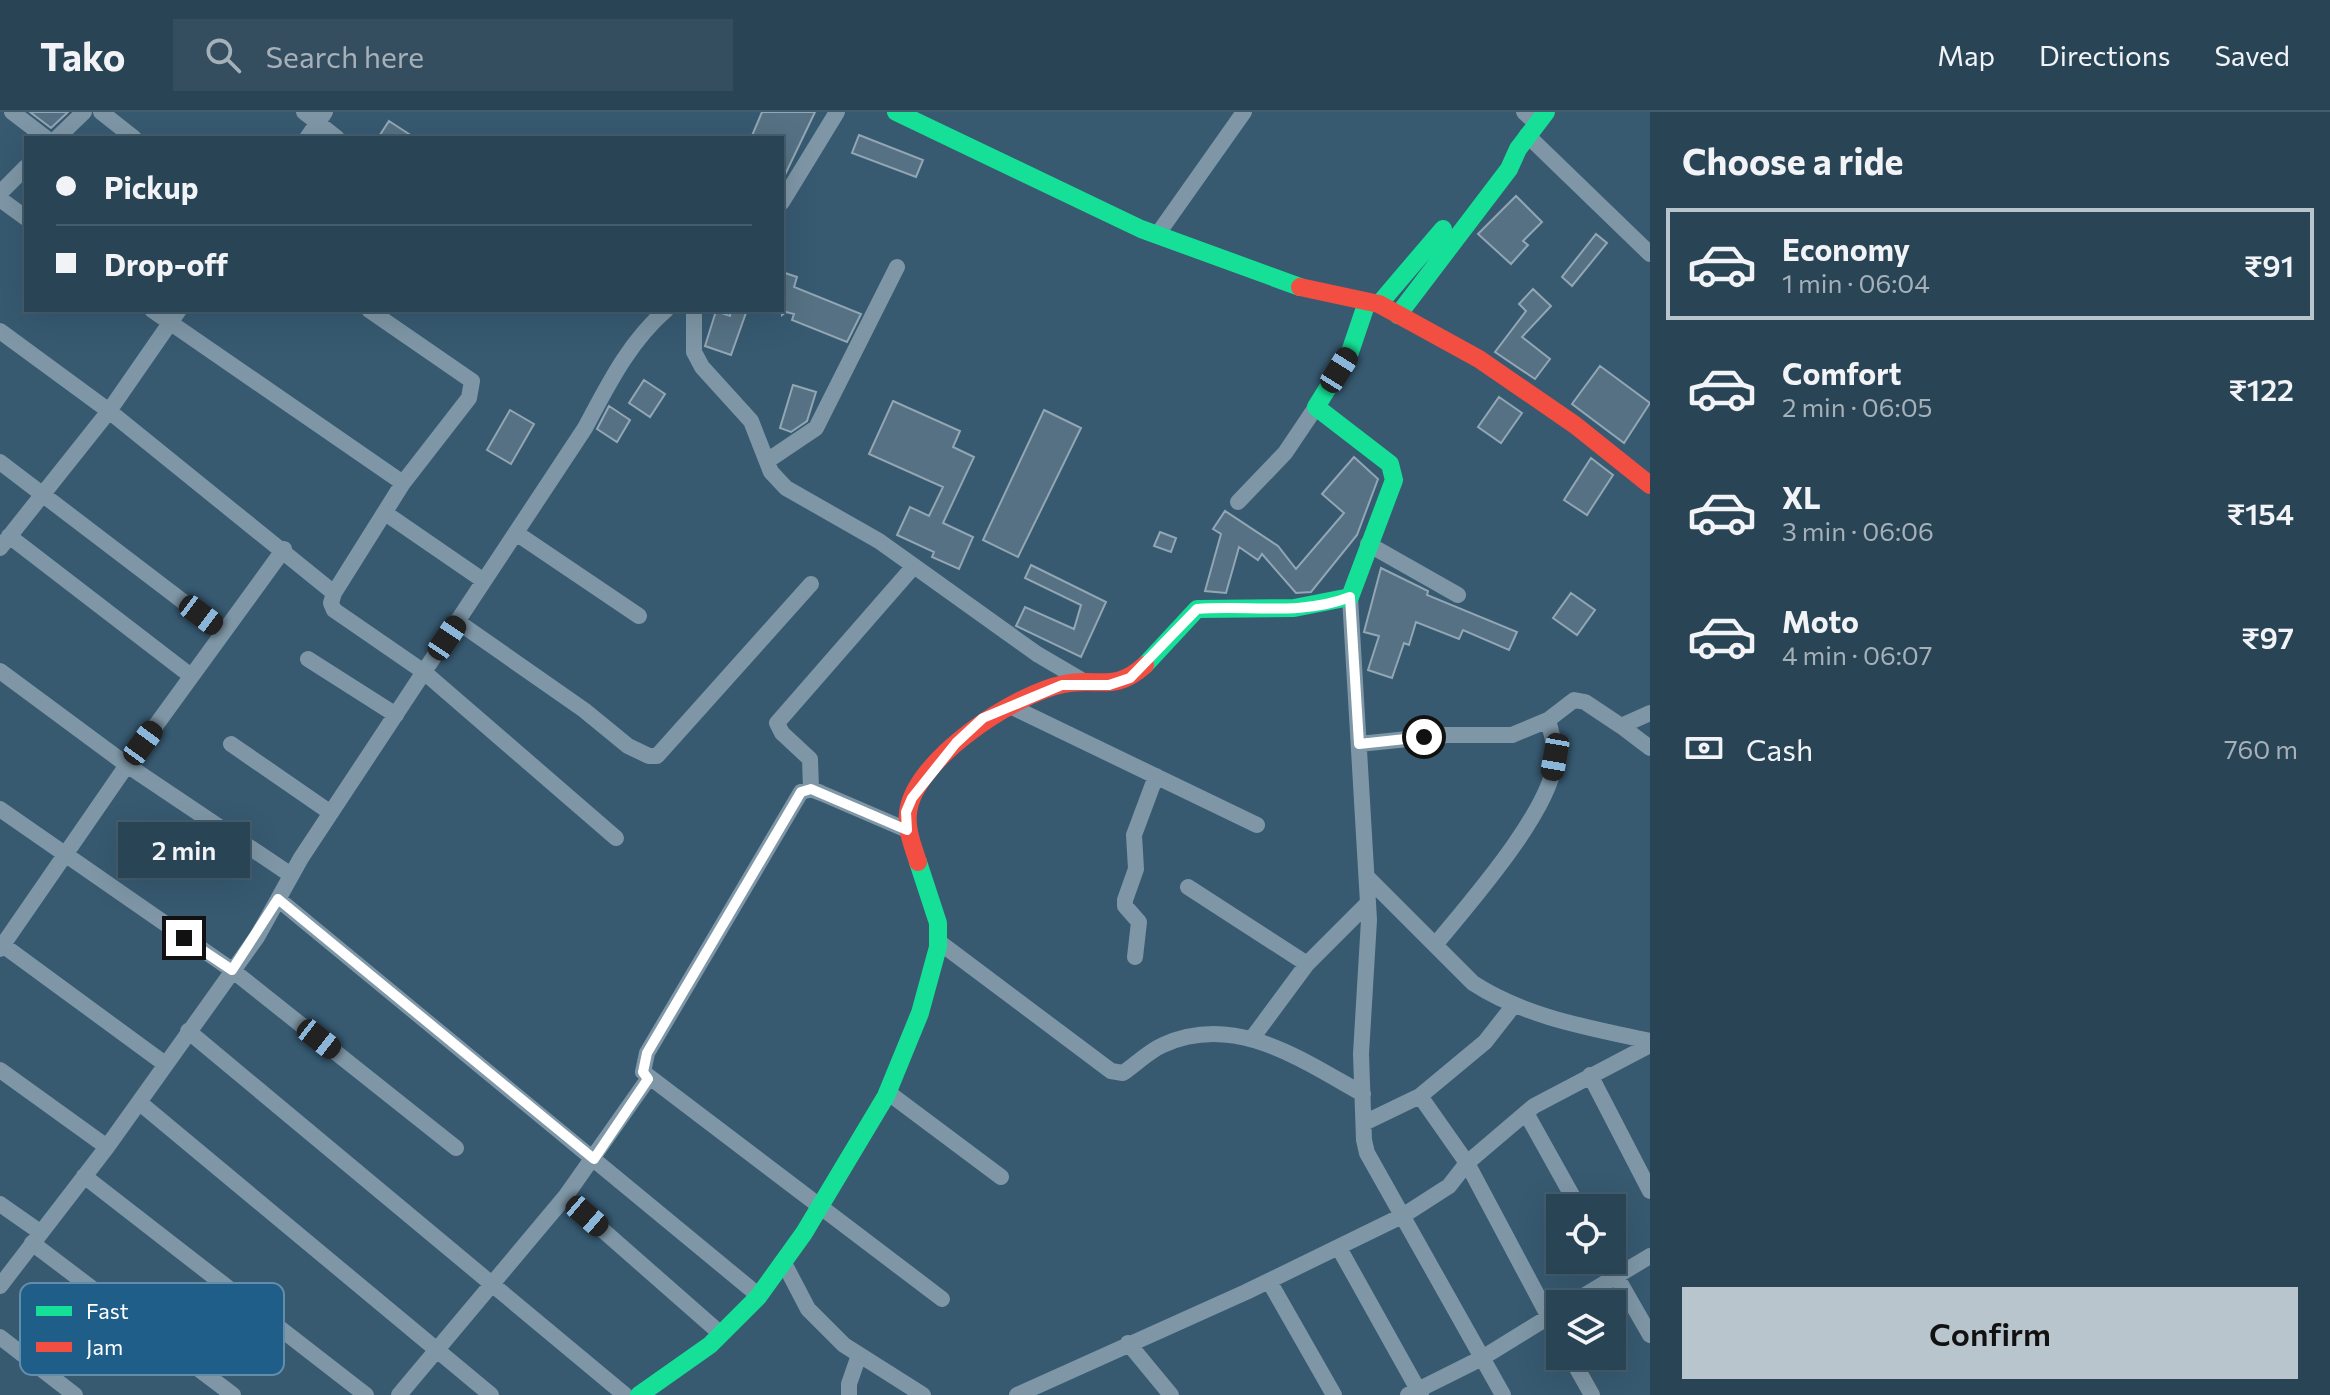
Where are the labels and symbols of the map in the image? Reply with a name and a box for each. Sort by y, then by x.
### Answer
car [1316,343,1362,397]
car [175,591,227,639]
car [424,611,470,665]
car [119,717,167,769]
route start [1406,719,1442,755]
car [1539,731,1571,783]
callout: 2 min [118,822,250,878]
route end [166,920,202,956]
car [293,1015,345,1063]
car [561,1191,613,1241]
legend [20,1283,284,1375]
text: Fast [86,1297,129,1324]
text: Jam [86,1333,123,1360]

